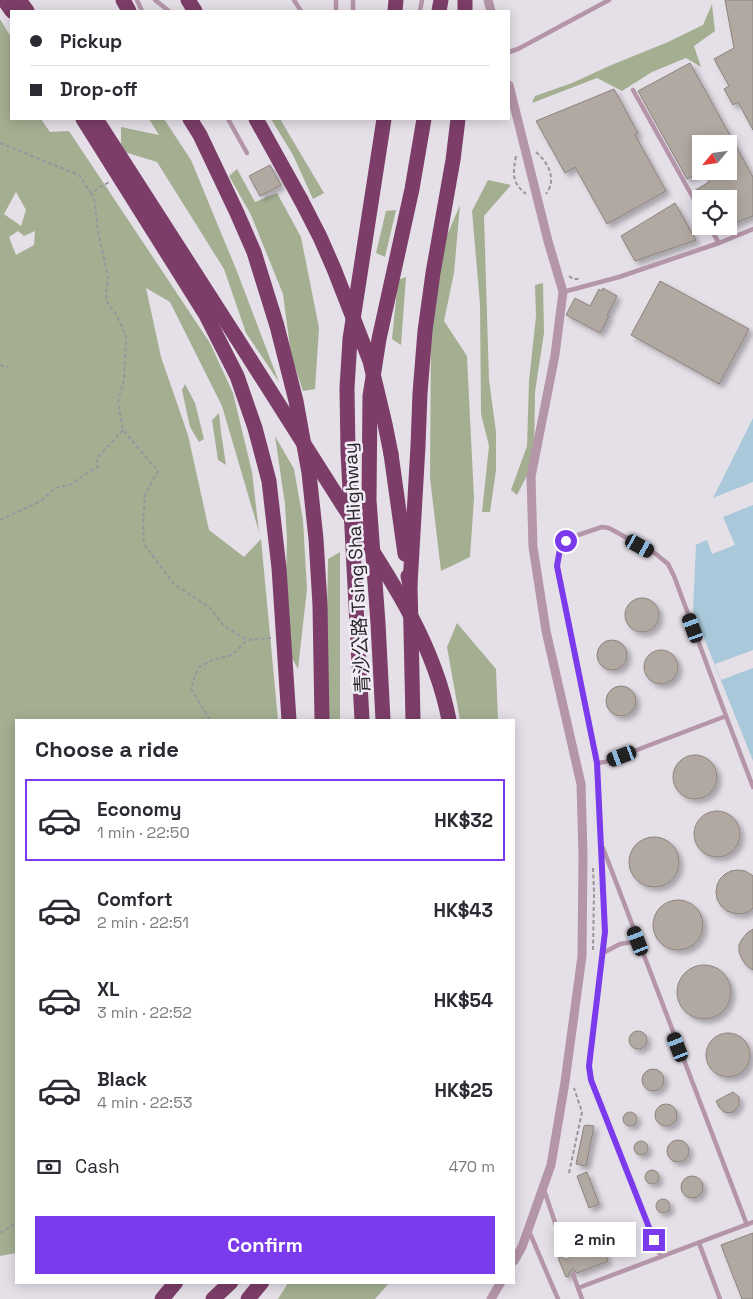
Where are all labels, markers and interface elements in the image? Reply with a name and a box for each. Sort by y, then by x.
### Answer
text: Pickup [60,29,122,54]
text: Drop-off [60,77,138,102]
north arrow [692,135,738,180]
map controls [692,135,737,235]
button: locate [692,190,737,235]
street label: 青沙公路 Tsing Sha Highway [337,442,376,694]
route start [555,530,577,552]
car [623,532,656,560]
car [680,611,705,645]
text: Choose a ride [35,735,179,763]
car [605,744,638,768]
text: Economy [97,797,181,822]
icon: car [37,798,82,843]
text: HK$32 [434,808,493,833]
text: 1 min · 22:50 [97,822,190,843]
text: Comfort [97,887,173,912]
icon: car [37,888,82,933]
text: HK$43 [433,898,493,923]
text: 2 min · 22:51 [97,912,189,933]
car [625,924,650,958]
text: XL [97,977,120,1002]
icon: car [37,978,82,1023]
text: HK$54 [434,988,493,1013]
text: 3 min · 22:52 [97,1002,192,1023]
car [665,1030,690,1064]
text: Black [97,1067,147,1092]
icon: car [37,1068,82,1113]
text: HK$25 [434,1078,493,1103]
text: 4 min · 22:53 [97,1092,192,1113]
icon: cash [35,1153,63,1181]
text: Cash [75,1154,120,1179]
text: 470 m [448,1156,495,1177]
button: Confirm [35,1216,495,1274]
callout: 2 min [554,1222,636,1258]
text: 2 min [574,1229,616,1250]
route end [643,1229,665,1251]

